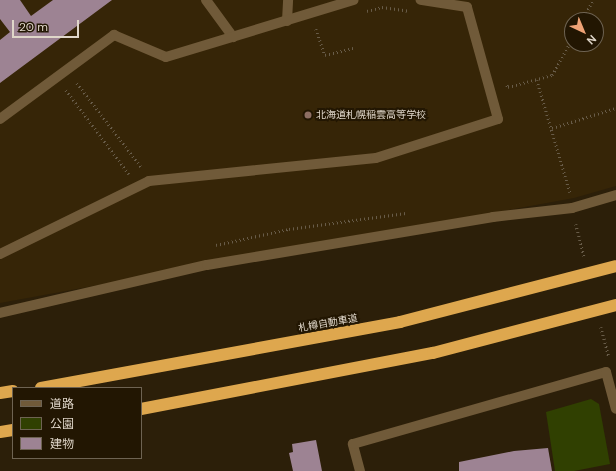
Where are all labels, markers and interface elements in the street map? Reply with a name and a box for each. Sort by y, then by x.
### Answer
scale bar [14,12,81,38]
north arrow [564,12,604,52]
text: 20 m [19,19,48,35]
text: N [584,32,599,48]
place label: 北海道札幌稲雲高等学校 [316,109,426,121]
marker: 北海道札幌稲雲高等学校 [303,110,313,120]
street label: 札樽自動車道 [297,312,359,334]
legend [12,387,142,459]
text: 道路 [50,396,74,412]
text: 公園 [50,416,74,432]
text: 建物 [50,436,74,452]

